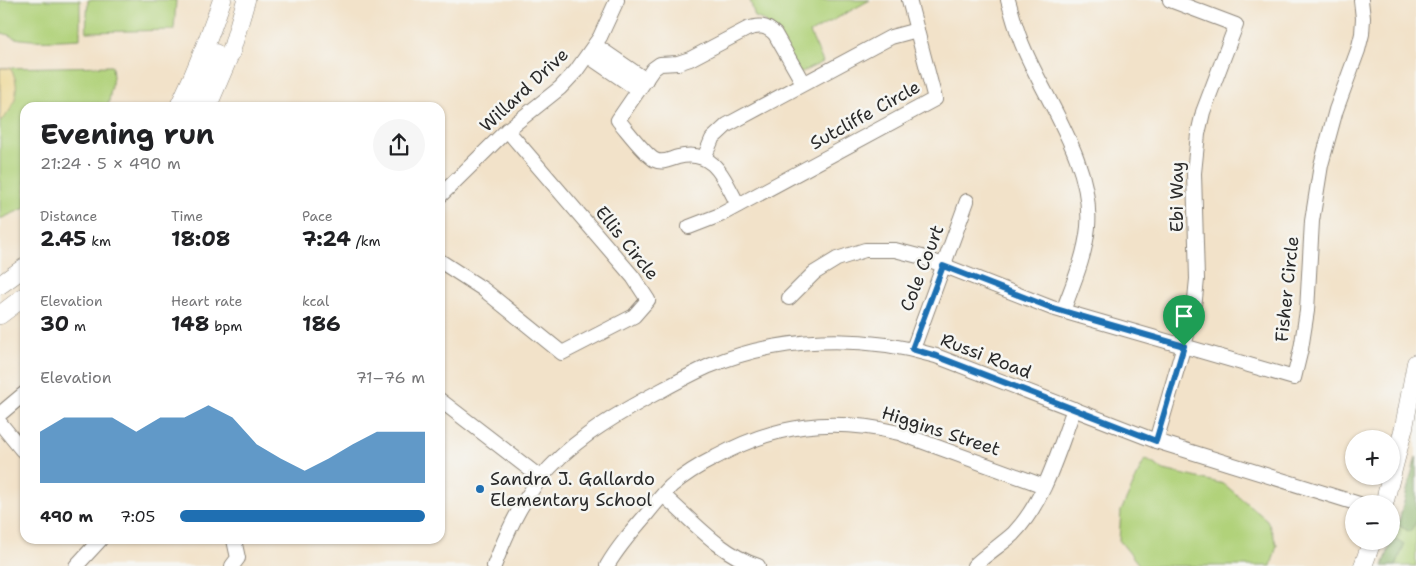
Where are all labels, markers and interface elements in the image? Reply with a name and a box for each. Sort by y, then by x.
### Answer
street label: Willard Drive [474,43,574,137]
street label: Sutcliffe Circle [806,75,924,155]
text: Evening run [40,115,215,153]
button: share [373,119,425,171]
text: 21:24 · 5 × 490 m [40,153,181,174]
street label: Ebi Way [1165,162,1189,232]
street label: Ellis Circle [590,201,664,285]
text: Distance [40,207,97,225]
text: Time [171,207,203,225]
text: Pace [302,207,333,225]
street label: Cole Court [895,221,950,315]
text: 2.45 [40,225,86,253]
text: 18:08 [171,225,230,253]
text: 7:24 [302,225,351,253]
text: km [86,232,111,250]
text: /km [351,232,381,250]
street label: Fisher Circle [1270,235,1304,343]
text: Elevation [40,292,103,310]
text: Heart rate [171,292,242,310]
text: kcal [302,292,329,310]
pin [1163,295,1205,346]
icon: arrive [1170,302,1198,330]
text: 30 [40,310,69,338]
text: 148 [171,310,209,338]
text: 186 [302,310,341,338]
text: m [69,317,86,335]
text: bpm [209,317,242,335]
street label: Russi Road [937,328,1035,384]
text: Elevation [40,367,112,388]
text: 71–76 m [356,367,425,388]
street label: Higgins Street [879,401,1003,462]
map controls [1345,430,1400,550]
button: + [1345,430,1400,485]
place label: Sandra J. Gallardo Elementary School [490,467,655,512]
marker: Sandra J. Gallardo Elementary School [474,483,486,495]
button: − [1345,495,1400,550]
text: 490 m [40,506,93,527]
text: 7:05 [120,506,155,527]

